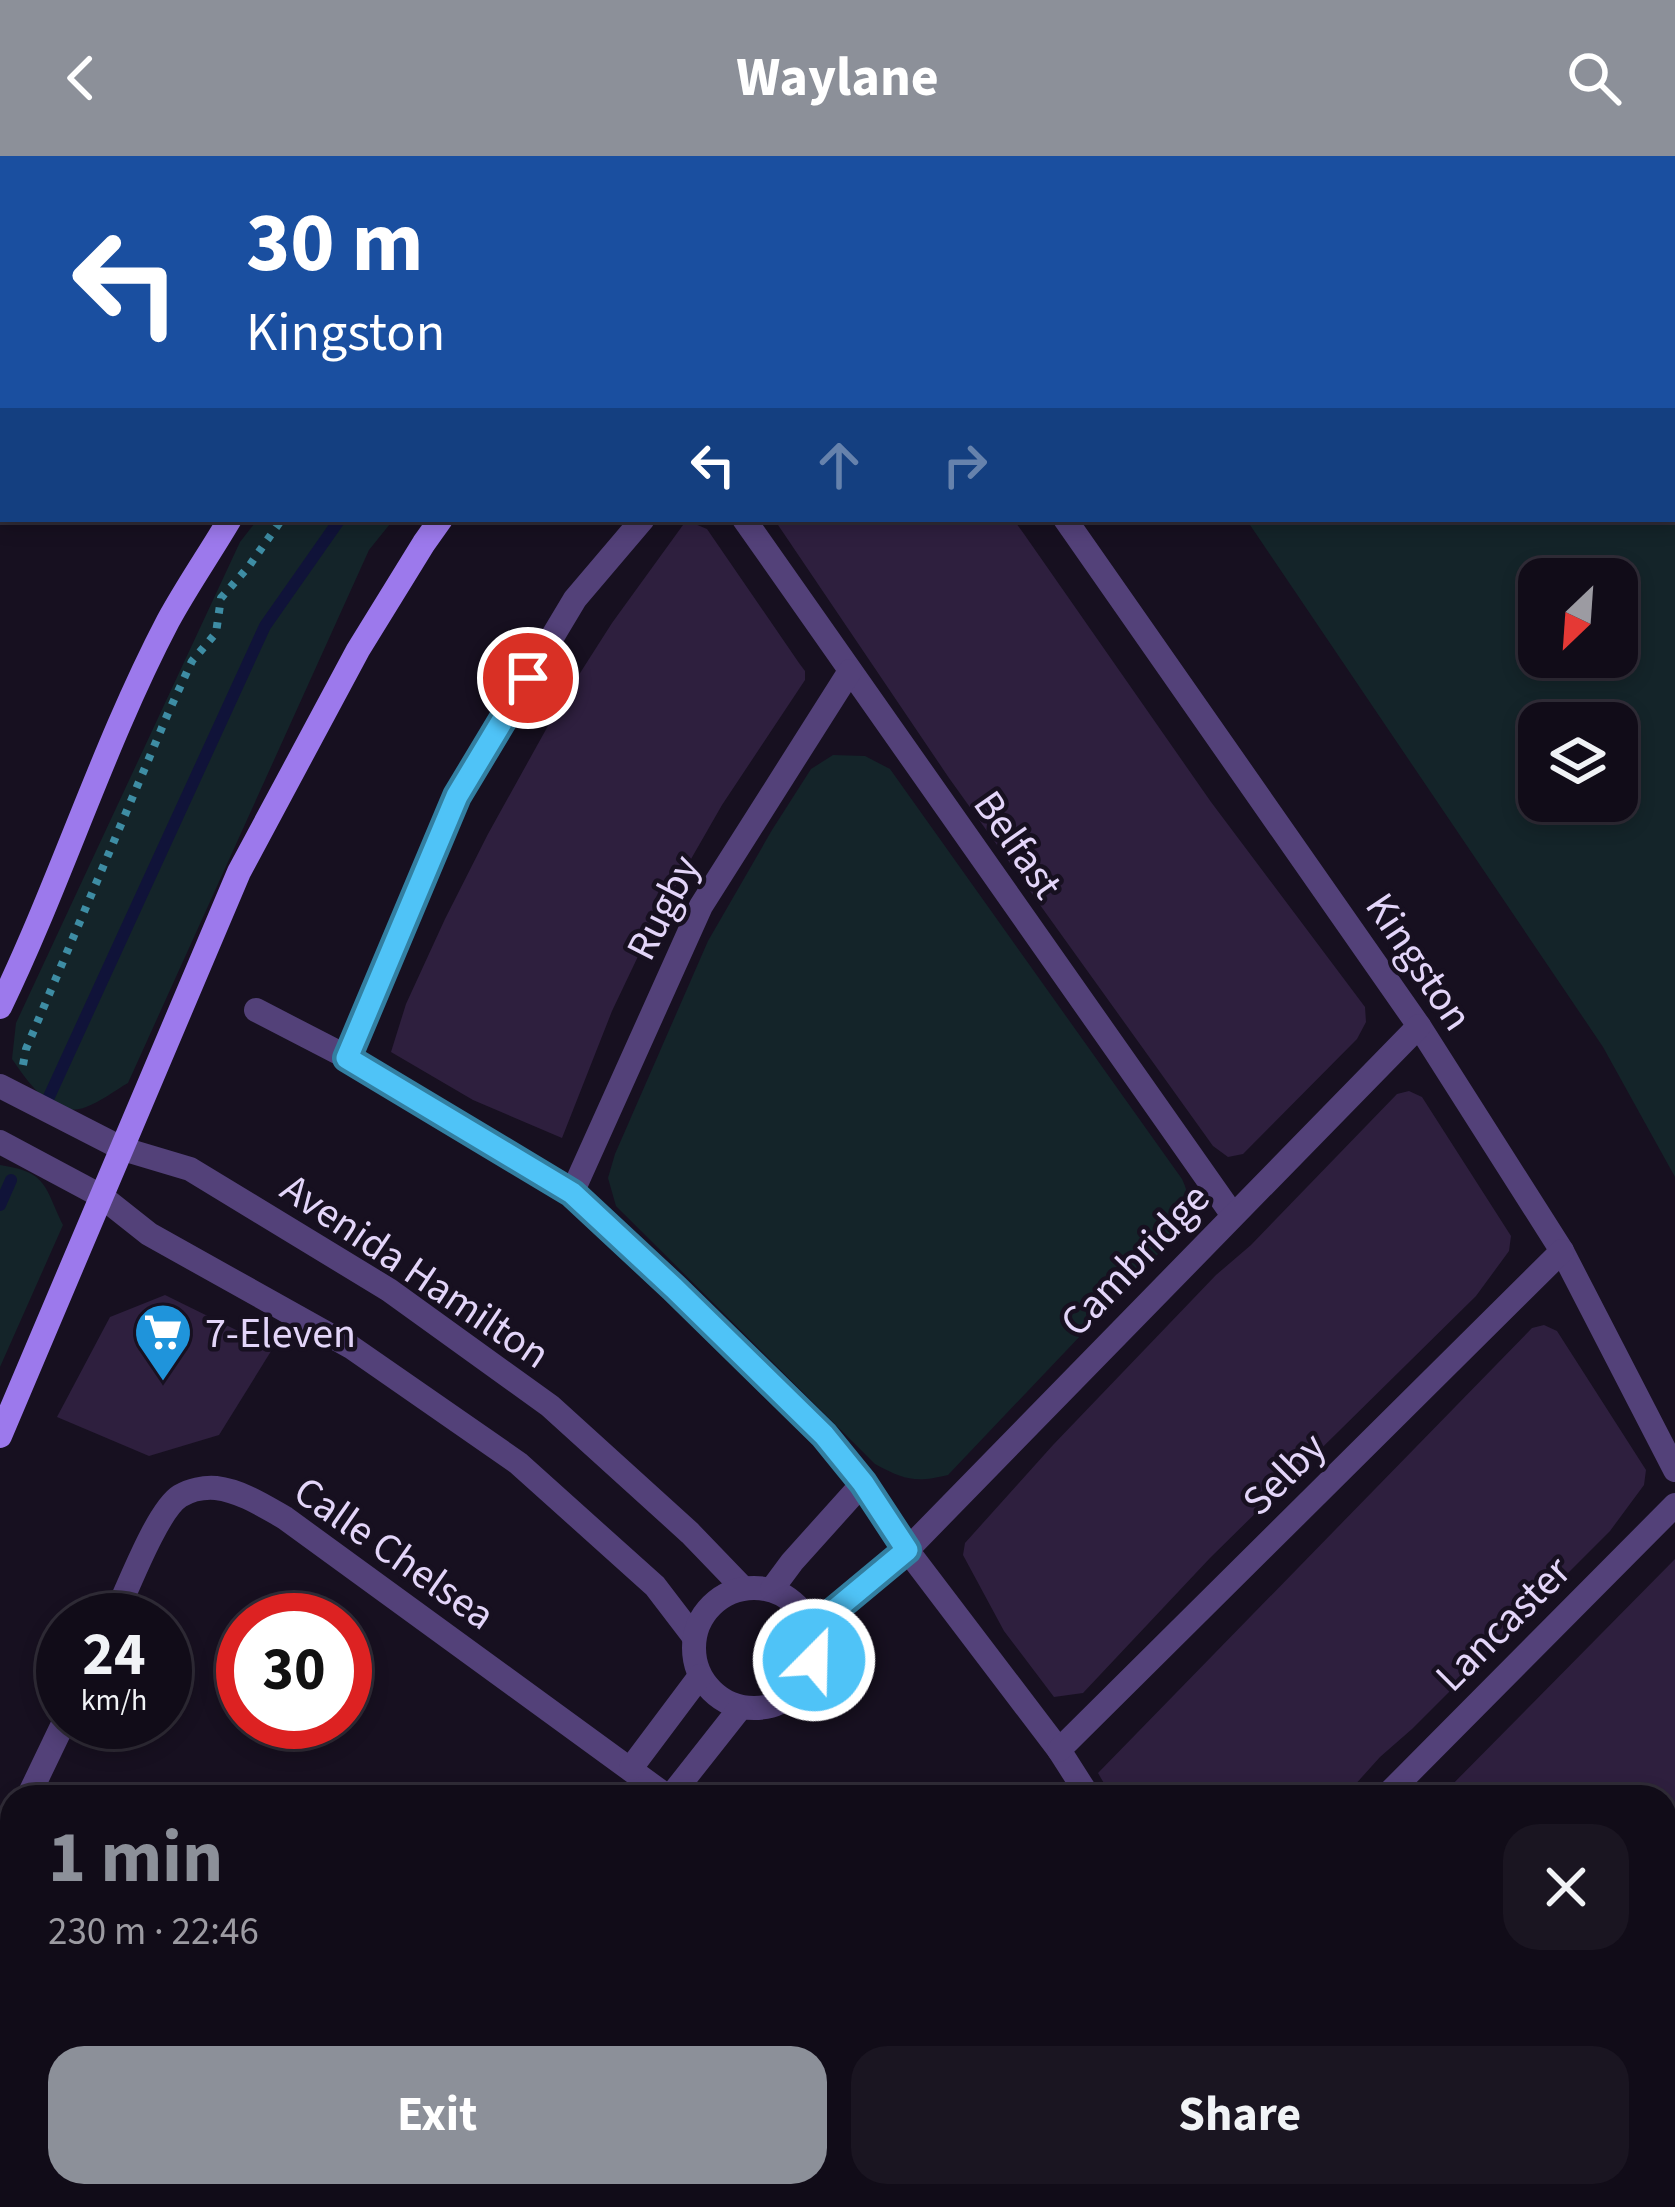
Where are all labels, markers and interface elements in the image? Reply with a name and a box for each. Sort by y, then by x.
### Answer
text: Waylane [736,40,939,117]
icon: back [48,45,114,111]
icon: search [1561,45,1627,111]
text: 30 m [246,184,424,304]
icon: left [48,204,204,360]
text: Kingston [246,295,445,372]
icon: left [680,432,746,498]
icon: ahead [806,432,872,498]
icon: right [932,432,998,498]
north arrow [1518,558,1638,678]
map controls [1518,558,1638,822]
pin [477,627,579,729]
icon: arrive [495,645,561,711]
button: layers [1518,702,1638,822]
street label: Belfast [958,779,1076,911]
street label: Rugby [612,845,716,971]
street label: Kingston [1350,881,1487,1043]
street label: Avenida Hamilton [268,1159,561,1384]
street label: Cambridge [1047,1170,1224,1351]
supermarket icon: 7-Eleven [132,1301,194,1383]
place label: 7-Eleven [205,1304,356,1364]
street label: Selby [1229,1419,1340,1530]
street label: Calle Chelsea [281,1462,507,1645]
street label: Lancaster [1422,1543,1585,1706]
speed limit sign: 30 [216,1593,372,1749]
position arrow [751,1597,877,1723]
text: 24 [82,1613,146,1698]
text: km/h [81,1679,147,1722]
text: 1 min [48,1807,223,1910]
button: close [1503,1824,1629,1950]
text: 230 m · 22:46 [48,1904,259,1960]
button: Exit [48,2046,827,2184]
button: Share [851,2046,1629,2184]

